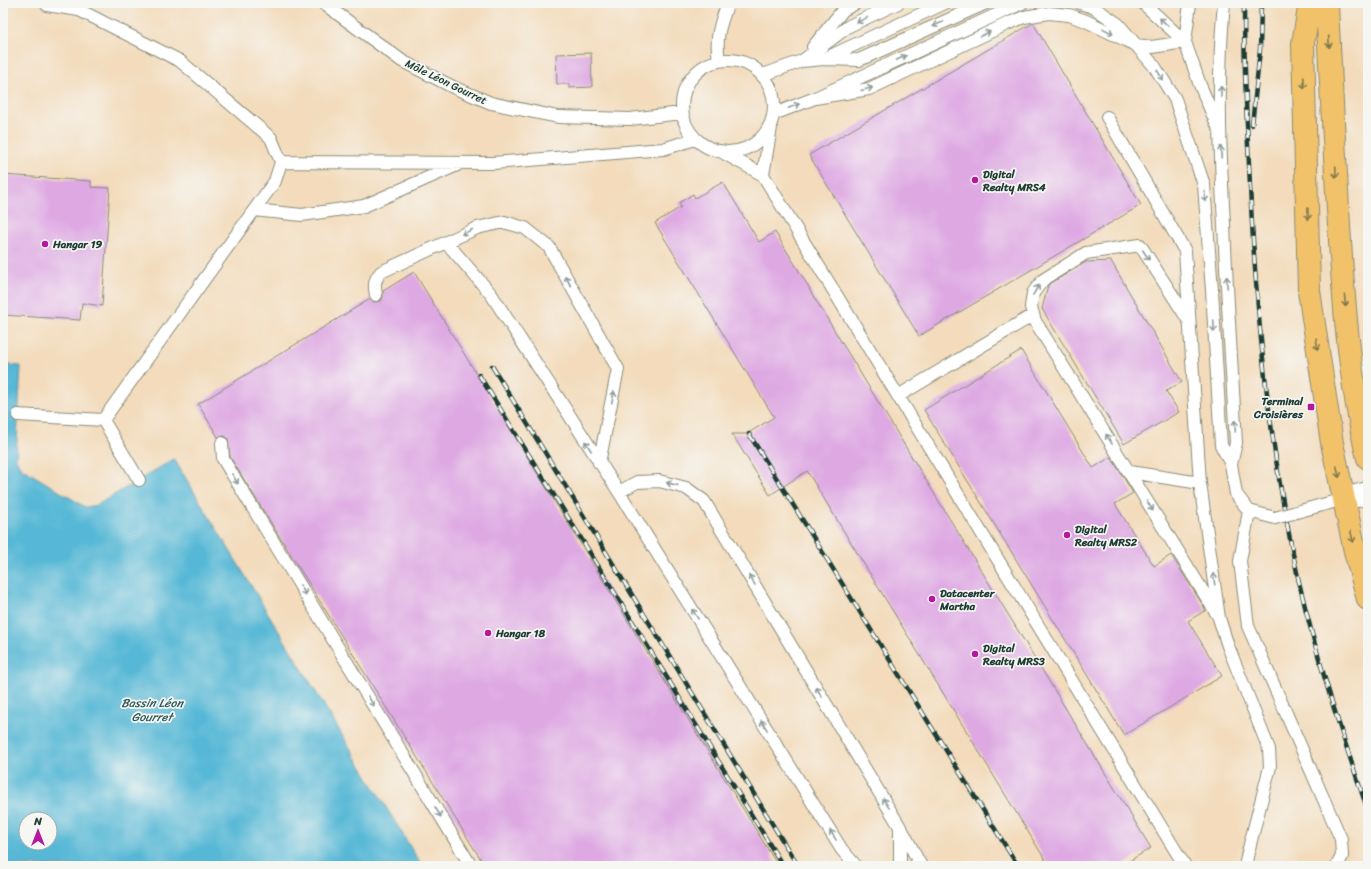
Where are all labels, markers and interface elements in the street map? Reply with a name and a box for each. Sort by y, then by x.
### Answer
one-way arrow [857,17,869,24]
one-way arrow [1159,18,1169,27]
one-way arrow [932,21,944,28]
one-way arrow [1101,28,1113,36]
one-way arrow [979,30,991,37]
one-way arrow [1325,35,1332,48]
street label: Môle Léon Gourret [402,54,490,110]
one-way arrow [895,54,907,61]
one-way arrow [1156,69,1164,80]
one-way arrow [1300,76,1308,89]
one-way arrow [860,84,873,92]
one-way arrow [1217,86,1225,99]
one-way arrow [788,101,800,109]
one-way arrow [1217,146,1225,159]
place label: Digital Realty MRS4 [982,165,1046,197]
one-way arrow [1332,165,1340,178]
marker: Digital Realty MRS4 [970,175,980,185]
one-way arrow [1201,189,1208,202]
one-way arrow [1304,207,1312,220]
one-way arrow [462,229,474,236]
place label: Hangar 19 [52,235,102,254]
marker: Hangar 19 [40,239,50,249]
one-way arrow [1143,249,1151,261]
one-way arrow [564,275,572,287]
one-way arrow [1223,276,1230,289]
one-way arrow [1033,284,1041,296]
one-way arrow [1341,294,1348,307]
one-way arrow [1210,319,1218,332]
one-way arrow [1313,337,1321,350]
one-way arrow [609,391,617,404]
place label: Terminal Croisières [1253,392,1304,424]
marker: Terminal Croisières [1306,402,1316,412]
one-way arrow [1232,420,1239,433]
one-way arrow [1105,434,1113,445]
one-way arrow [584,440,592,451]
one-way arrow [1335,465,1343,478]
one-way arrow [232,473,240,485]
one-way arrow [665,480,678,488]
one-way arrow [1146,500,1154,511]
place label: Digital Realty MRS2 [1074,520,1138,552]
marker: Digital Realty MRS2 [1062,530,1072,540]
one-way arrow [1349,530,1357,543]
one-way arrow [1210,573,1218,586]
one-way arrow [748,575,756,586]
one-way arrow [299,584,307,595]
place label: Datacenter Martha [939,584,996,616]
marker: Datacenter Martha [927,594,937,604]
one-way arrow [691,609,699,620]
place label: Hangar 18 [495,624,545,643]
marker: Hangar 18 [483,628,493,638]
place label: Digital Realty MRS3 [982,639,1046,671]
marker: Digital Realty MRS3 [970,649,980,659]
one-way arrow [815,687,823,698]
water label: Bassin Léon Gourret [121,692,184,728]
one-way arrow [367,695,375,707]
one-way arrow [760,720,768,731]
one-way arrow [881,797,889,809]
one-way arrow [435,806,443,818]
north arrow [18,811,58,851]
text: N [33,812,42,831]
one-way arrow [828,829,836,841]

